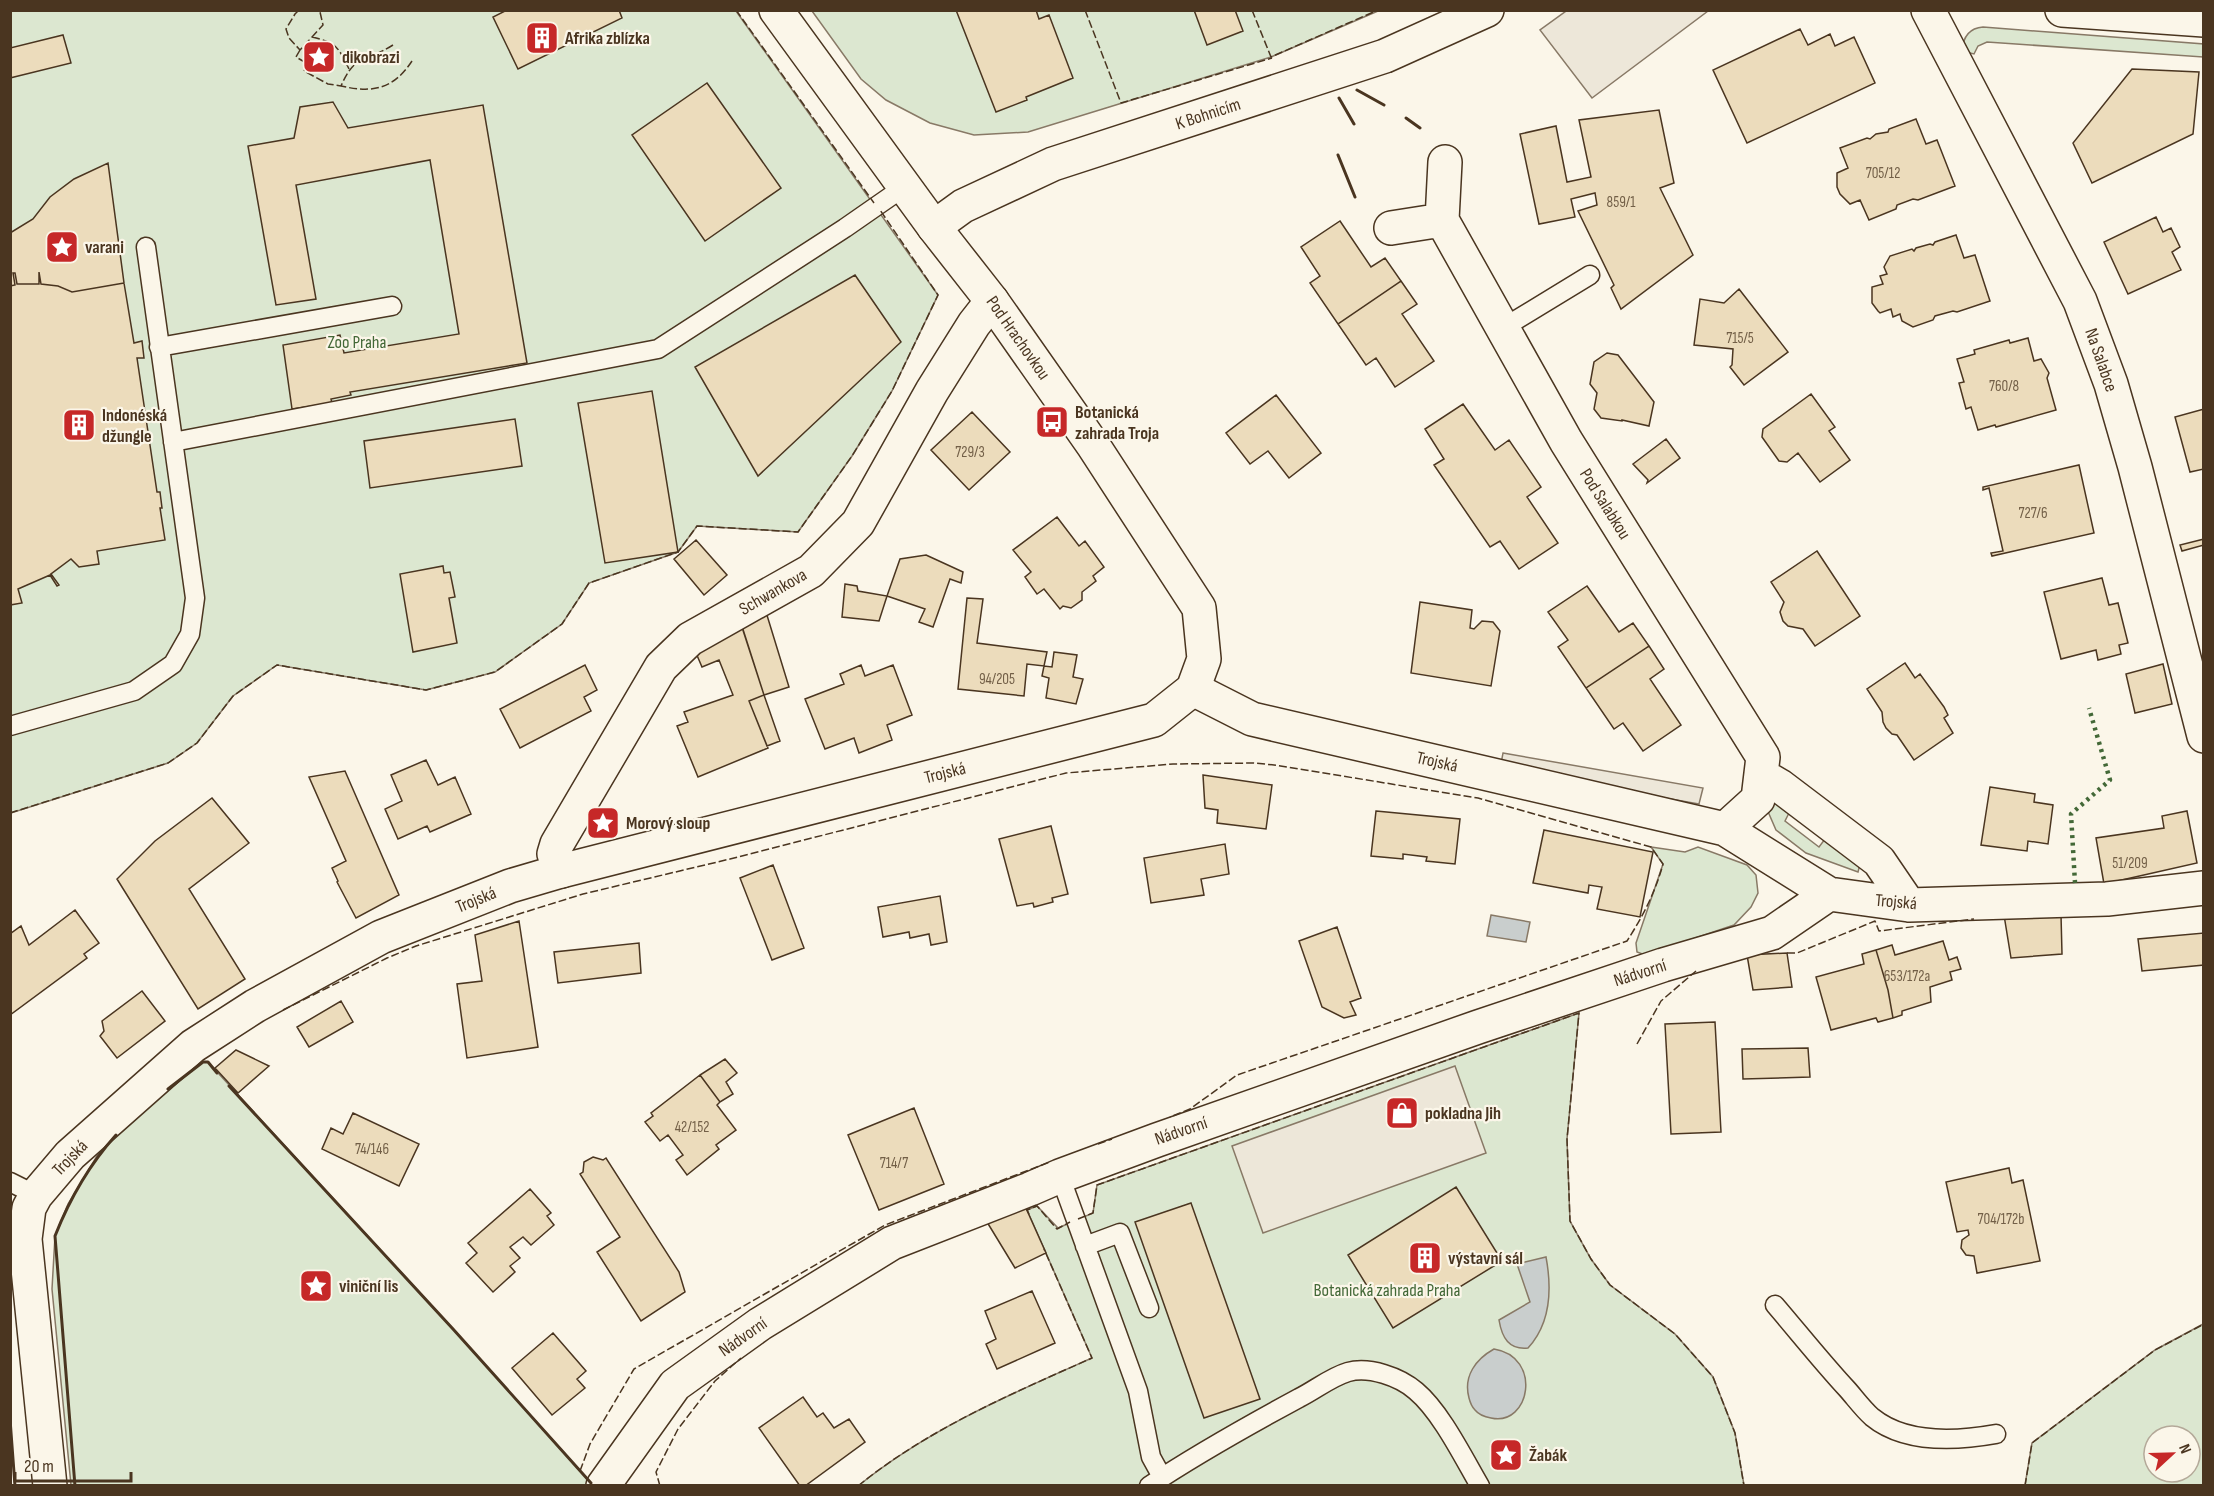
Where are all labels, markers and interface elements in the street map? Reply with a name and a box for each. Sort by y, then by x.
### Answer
building icon: Afrika zblízka [524,20,560,56]
place label: Afrika zblízka [564,28,650,49]
place icon: dikobrazi [301,39,337,75]
place label: dikobrazi [342,47,400,68]
street label: K Bohnicím [1173,94,1243,134]
house number: 705/12 [1866,164,1900,183]
house number: 859/1 [1607,193,1636,212]
place icon: varani [44,229,80,265]
place label: varani [85,237,124,258]
street label: Pod Hrachovkou [982,292,1054,384]
street label: Na Salabce [2080,326,2122,394]
house number: 715/5 [1726,329,1754,348]
park label: Zoo Praha [328,332,387,353]
house number: 760/8 [1989,377,2019,396]
place label: Botanická zahrada Troja [1075,402,1159,444]
bus stop icon: Botanická zahrada Troja [1034,404,1070,440]
place label: Indonéská džungle [102,405,167,447]
building icon: Indonéská džungle [61,407,97,443]
house number: 729/3 [955,443,985,462]
street label: Pod Salabkou [1575,465,1635,543]
house number: 727/6 [2018,504,2048,523]
street label: Schwankova [735,564,811,620]
house number: 94/205 [979,670,1015,689]
street label: Trojská [1414,747,1460,777]
street label: Trojská [922,758,968,788]
place icon: Morový sloup [585,805,621,841]
place label: Morový sloup [626,813,710,834]
house number: 51/209 [2112,854,2148,873]
street label: Trojská [453,882,499,918]
street label: Trojská [1874,890,1918,914]
street label: Nádvorní [1611,954,1670,991]
house number: 653/172a [1884,967,1930,986]
shop icon: pokladna Jih [1384,1095,1420,1131]
place label: pokladna Jih [1425,1103,1501,1124]
street label: Nádvorní [1152,1112,1211,1150]
house number: 42/152 [675,1118,709,1137]
street label: Trojská [48,1136,92,1180]
house number: 74/146 [355,1140,389,1159]
house number: 714/7 [880,1154,908,1173]
house number: 704/172b [1978,1210,2024,1229]
building icon: výstavní sál [1407,1240,1443,1276]
place label: výstavní sál [1448,1248,1523,1269]
place icon: viniční lis [298,1268,334,1304]
place label: viniční lis [339,1276,398,1297]
park label: Botanická zahrada Praha [1314,1280,1461,1301]
street label: Nádvorní [715,1313,772,1361]
north arrow [2142,1424,2202,1484]
place icon: Žabák [1488,1437,1524,1473]
text: N [2174,1441,2195,1456]
scale bar [15,1445,130,1483]
place label: Žabák [1529,1445,1567,1466]
text: 20 m [24,1456,54,1477]

